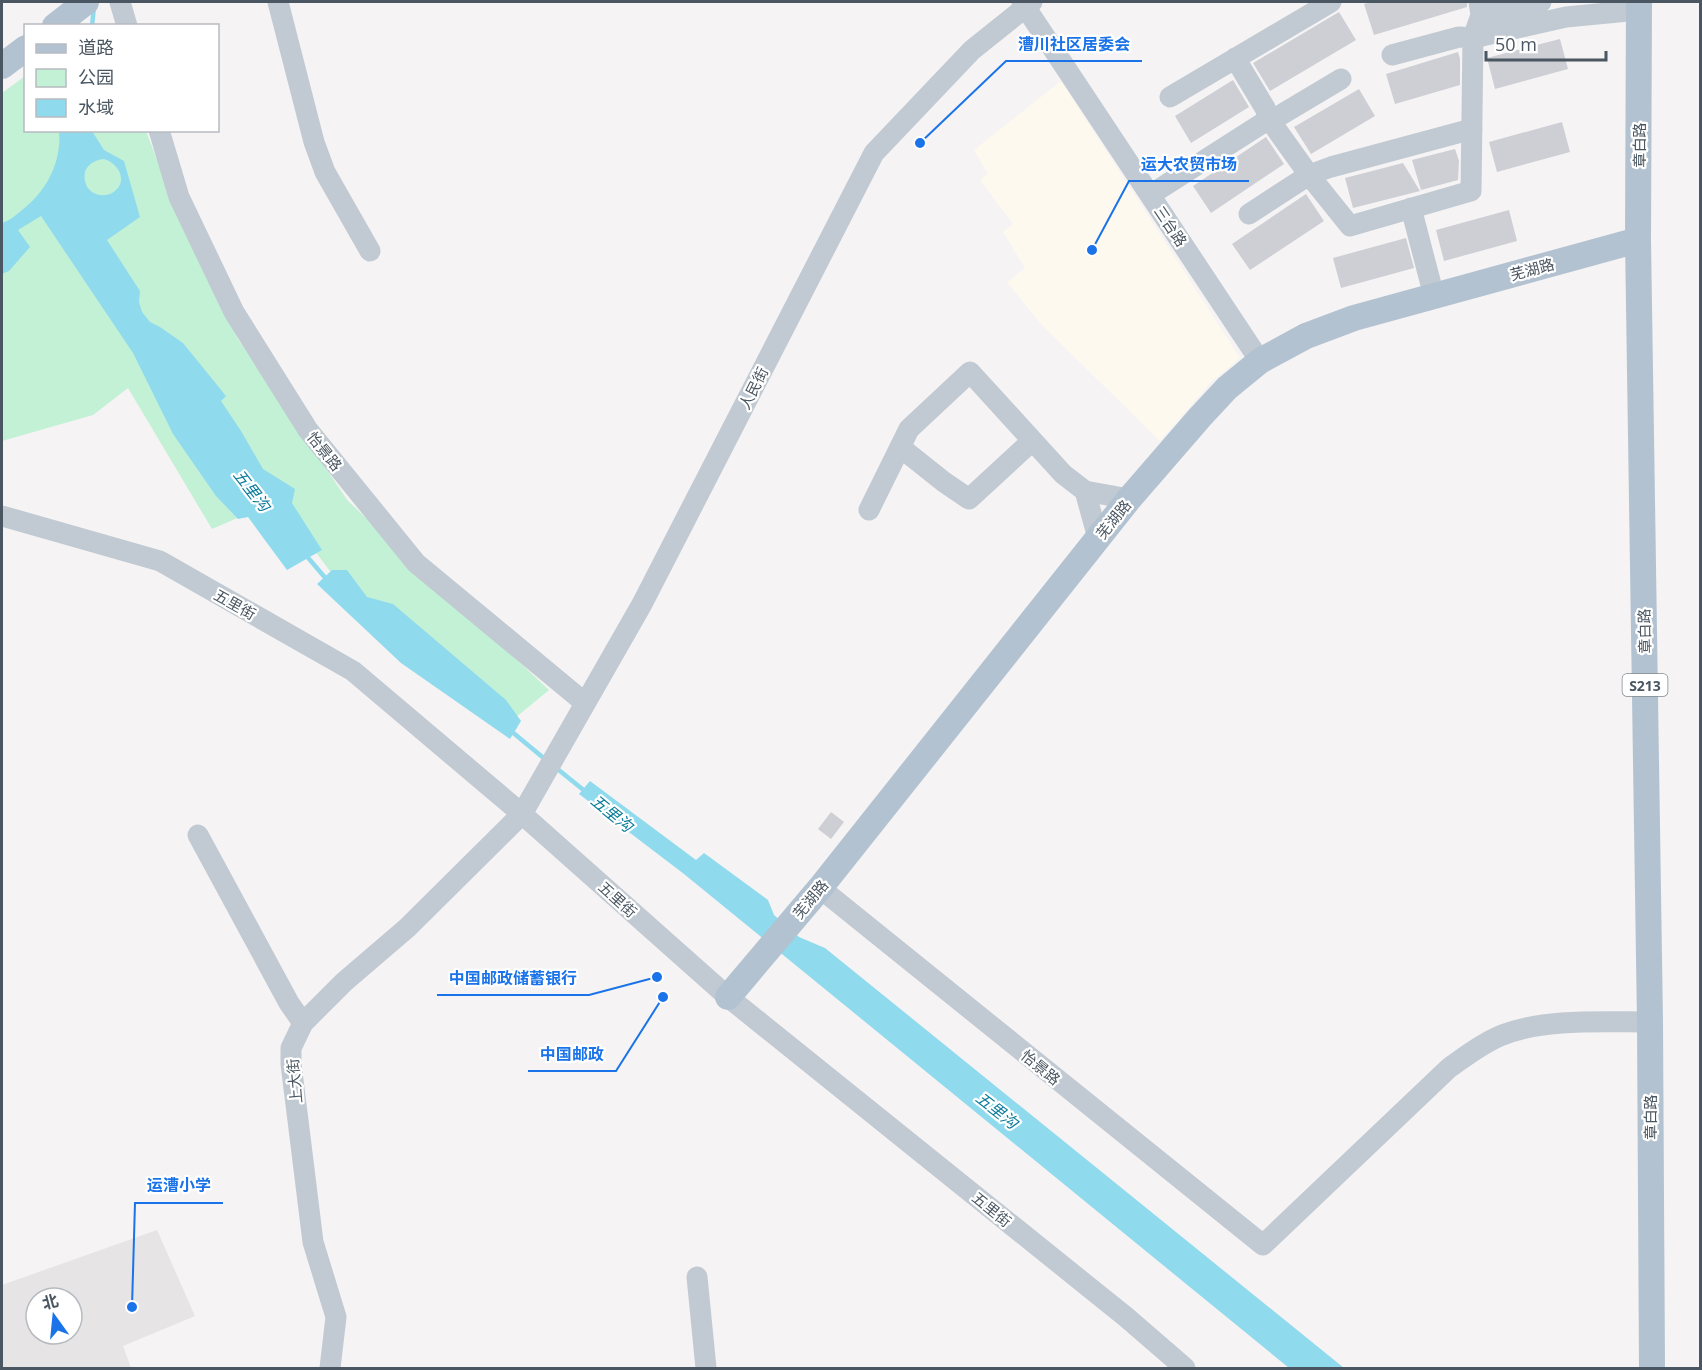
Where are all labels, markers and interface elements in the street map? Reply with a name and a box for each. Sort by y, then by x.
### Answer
legend [24,24,219,132]
scale bar [1486,24,1606,62]
callout: 漕川社区居委会 [1006,27,1142,61]
text: 50 m [1495,32,1537,56]
text: 漕川社区居委会 [1018,33,1130,55]
text: 道路 [78,35,114,59]
text: 公园 [78,65,114,89]
text: 水域 [78,95,114,119]
street label: 章白路 [1629,122,1649,168]
callout: 运大农贸市场 [1129,147,1249,181]
text: 运大农贸市场 [1141,153,1237,175]
street label: 三台路 [1150,202,1192,250]
street label: 芜湖路 [1508,254,1556,284]
street label: 人民街 [734,363,772,413]
street label: 怡景路 [303,427,347,475]
water label: 五里沟 [229,464,277,517]
street label: 芜湖路 [1091,495,1135,543]
street label: 五里街 [210,584,260,624]
street label: 章白路 [1634,608,1654,654]
road number: S213 [1622,674,1668,696]
water label: 五里沟 [586,789,639,838]
street label: 芜湖路 [788,875,832,923]
street label: 五里街 [595,877,641,921]
callout: 中国邮政储蓄银行 [437,961,589,995]
text: 中国邮政储蓄银行 [449,967,577,989]
callout: 中国邮政 [528,1037,616,1071]
text: 中国邮政 [540,1043,604,1065]
street label: 怡景路 [1017,1045,1065,1089]
street label: 上大街 [282,1058,306,1104]
water label: 五里沟 [971,1087,1024,1135]
street label: 章白路 [1640,1094,1660,1140]
callout: 运漕小学 [135,1169,223,1203]
text: 运漕小学 [147,1174,211,1196]
street label: 五里街 [968,1187,1016,1231]
north arrow [24,1286,84,1346]
text: 北 [40,1289,61,1314]

